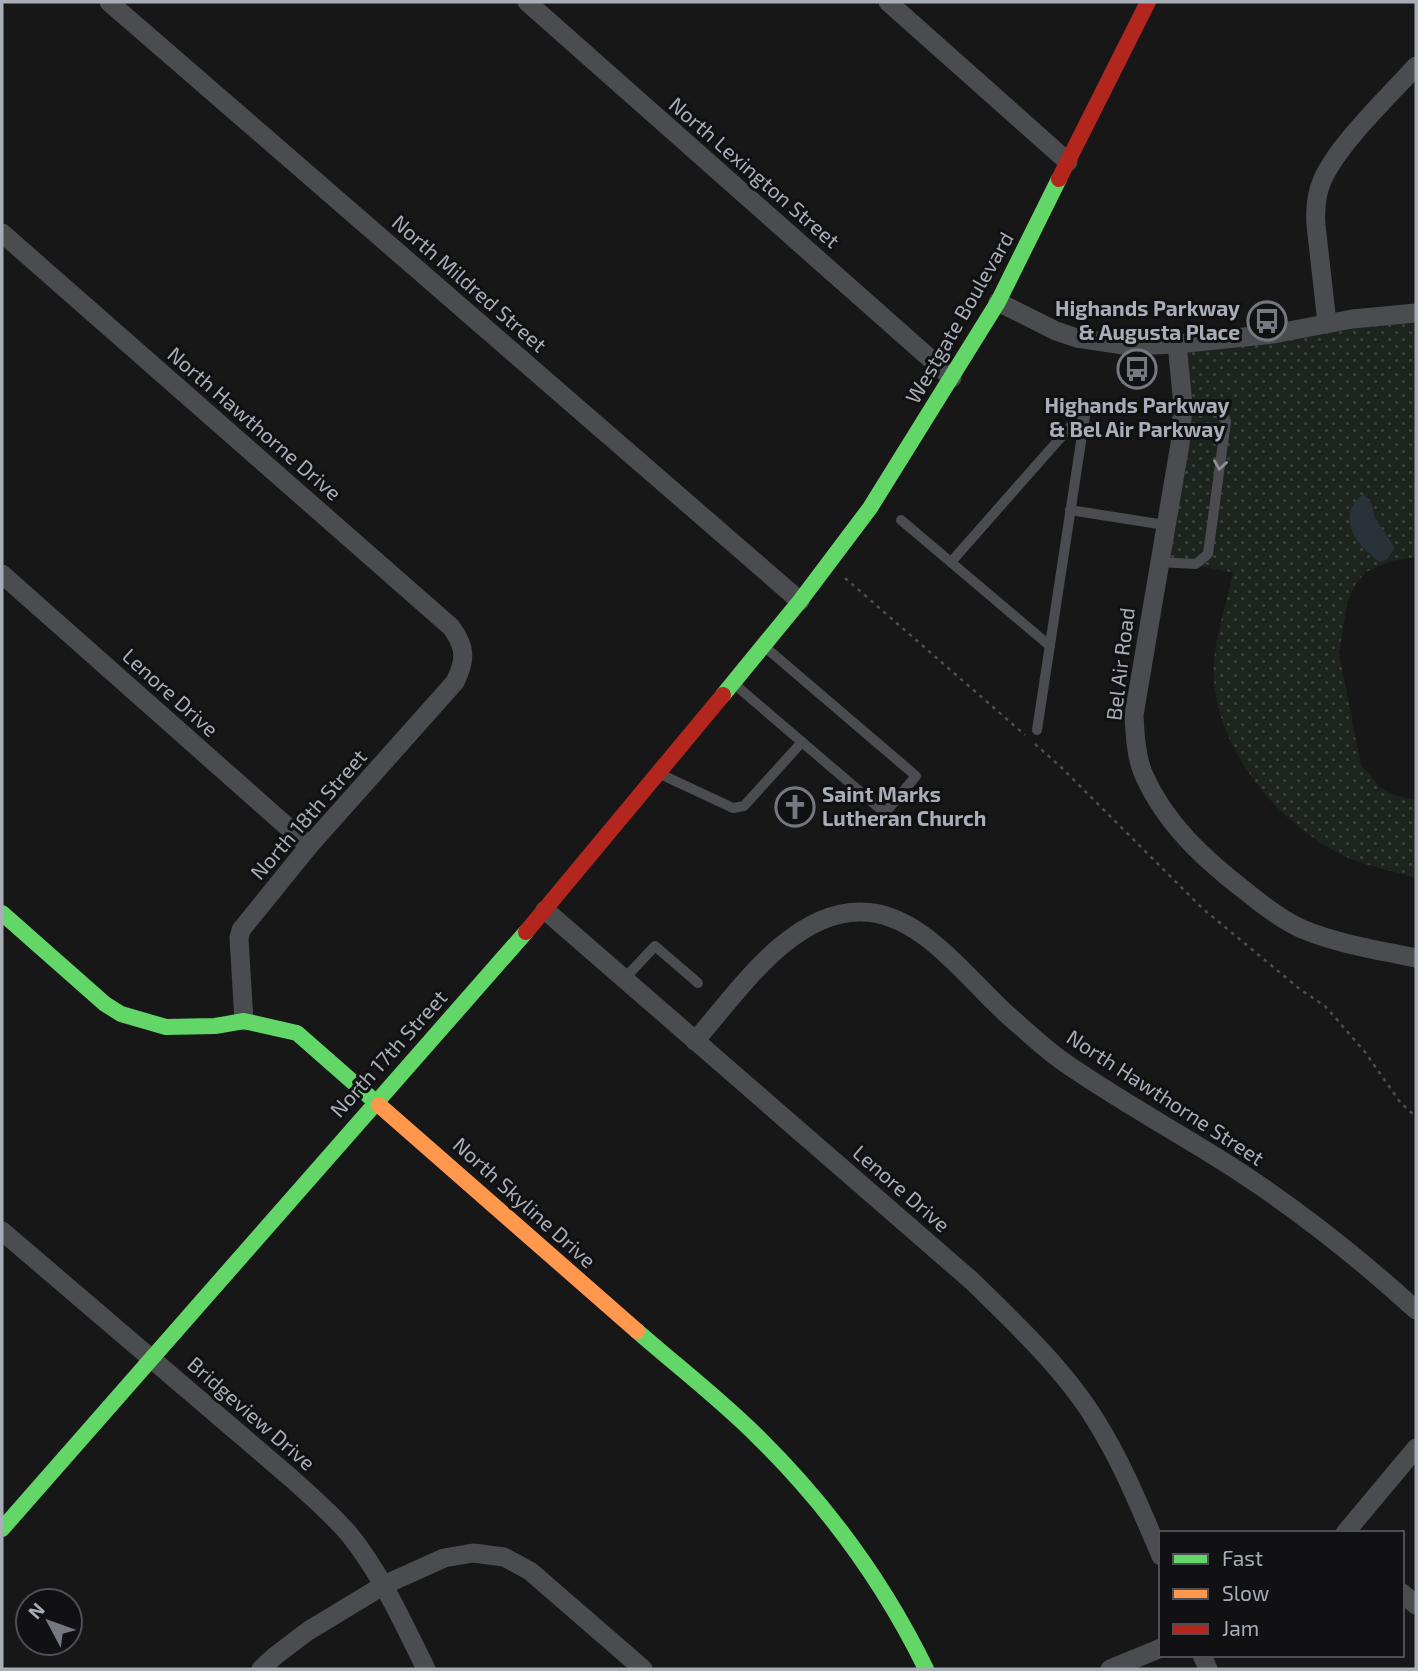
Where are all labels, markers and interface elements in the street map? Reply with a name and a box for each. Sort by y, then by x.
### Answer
street label: North Lexington Street [665,91,845,253]
street label: North Mildred Street [388,209,552,357]
street label: Westgate Boulevard [899,227,1018,407]
place label: Highands Parkway & Augusta Place [1055,295,1240,344]
bus stop icon: Highands Parkway & Augusta Place [1246,300,1288,342]
street label: North Hawthorne Drive [163,341,347,505]
bus stop icon: Highands Parkway & Bel Air Parkway [1116,348,1158,390]
place label: Highands Parkway & Bel Air Parkway [1044,392,1230,442]
one-way arrow [1213,459,1228,471]
street label: Bel Air Road [1100,606,1139,722]
street label: Lenore Drive [118,642,224,741]
street label: North 18th Street [245,744,371,884]
place label: Saint Marks Lutheran Church [822,781,986,830]
church icon: Saint Marks Lutheran Church [774,786,816,828]
street label: North 17th Street [324,984,452,1122]
street label: North Hawthorne Street [1063,1024,1269,1170]
street label: North Skyline Drive [449,1131,601,1272]
street label: Lenore Drive [848,1139,956,1237]
street label: Bridgeview Drive [183,1351,321,1475]
legend [1159,1531,1404,1657]
text: Fast [1222,1545,1263,1570]
text: Slow [1222,1580,1269,1605]
north arrow [14,1587,84,1657]
text: N [23,1598,49,1623]
text: Jam [1222,1615,1259,1640]

